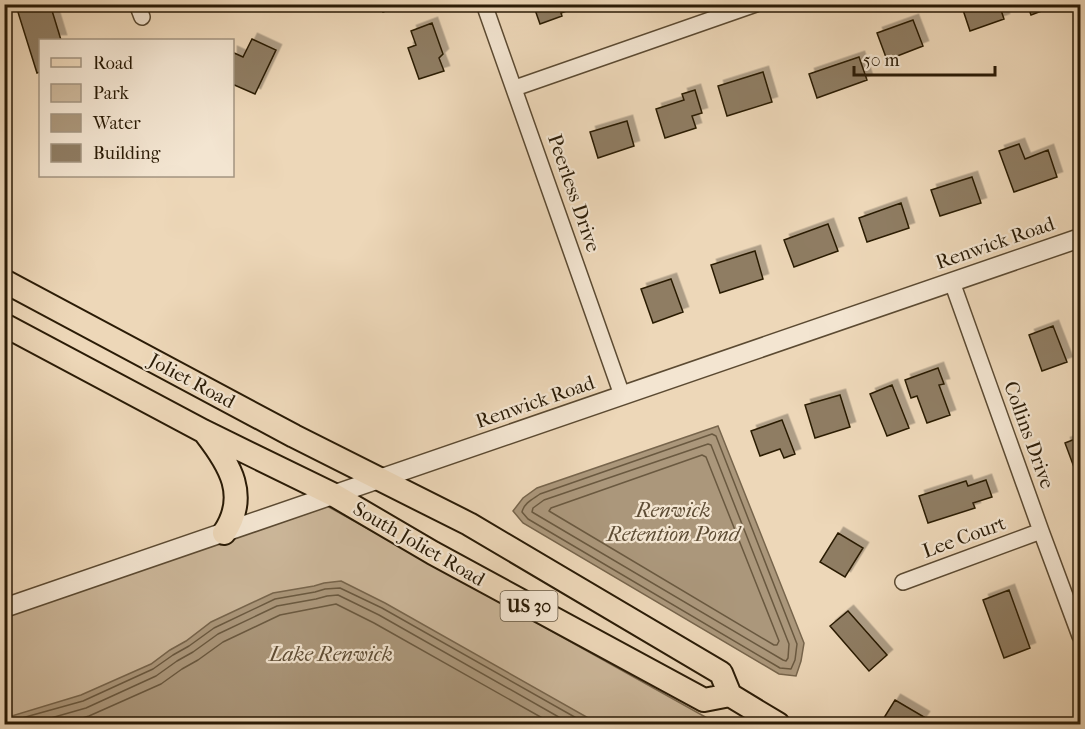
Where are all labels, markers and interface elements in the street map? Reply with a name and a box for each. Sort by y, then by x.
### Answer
legend [39,39,234,177]
scale bar [854,39,995,77]
text: 50 m [863,50,900,71]
text: Road [93,53,133,74]
text: Park [93,83,130,104]
text: Water [92,113,141,134]
street label: Peerless Drive [543,131,605,255]
text: Building [93,143,161,164]
street label: Renwick Road [933,212,1058,274]
street label: Joliet Road [143,348,240,414]
street label: Renwick Road [473,371,598,433]
street label: Collins Drive [999,378,1059,492]
street label: South Joliet Road [349,497,490,592]
water label: Renwick Retention Pond [605,498,742,546]
street label: Lee Court [919,511,1009,563]
road number: US 30 [500,591,558,621]
water label: Lake Renwick [267,642,393,666]

